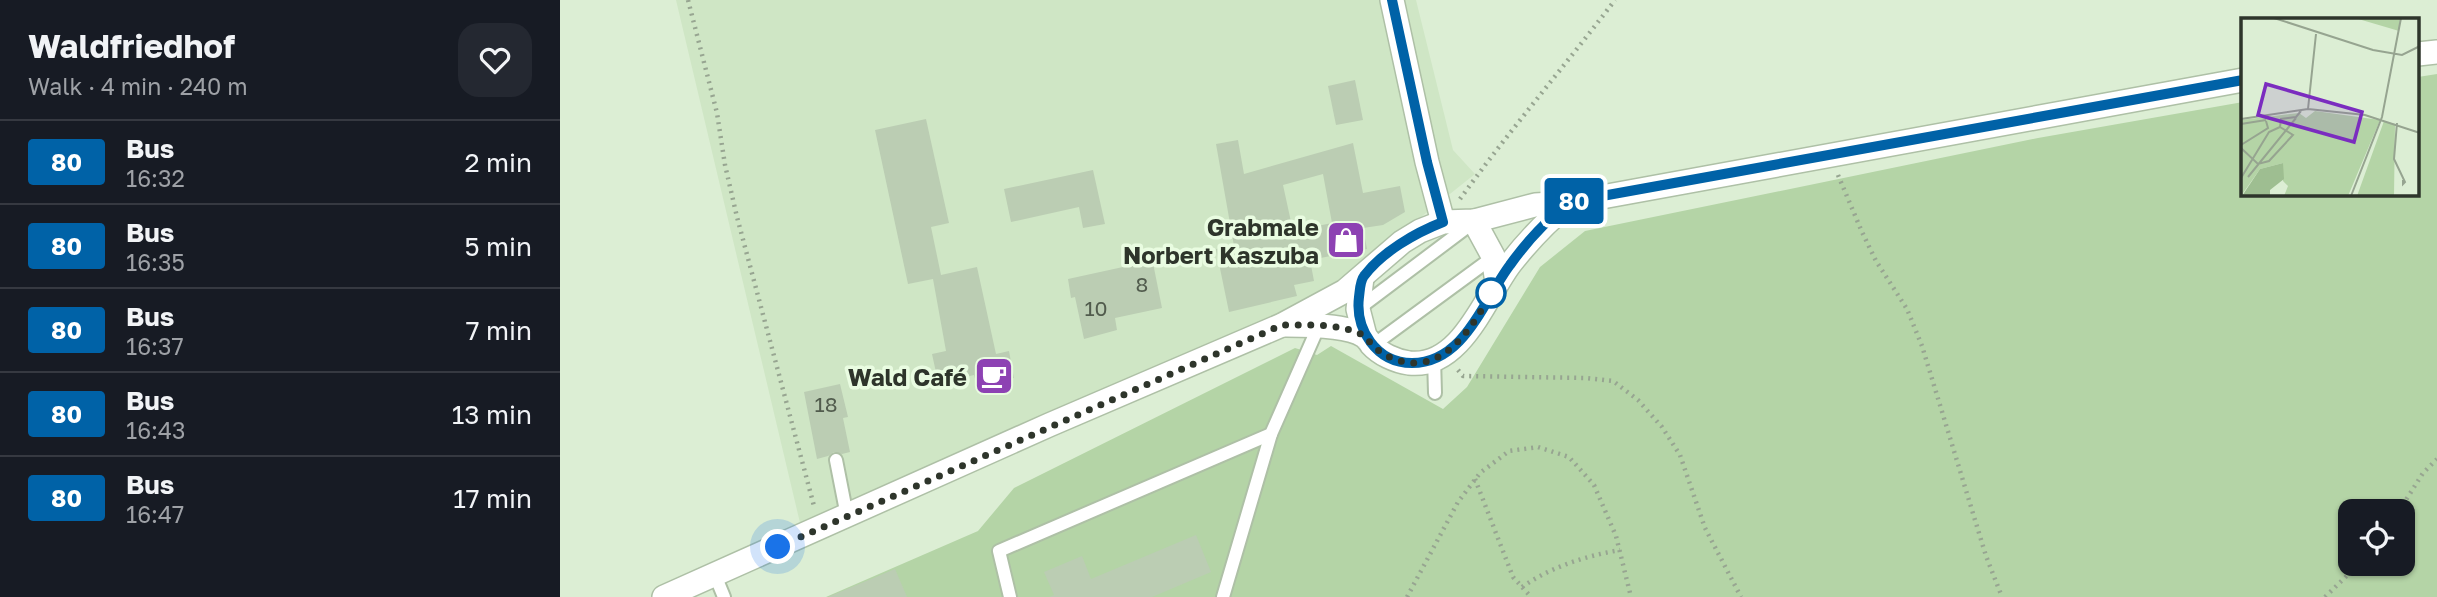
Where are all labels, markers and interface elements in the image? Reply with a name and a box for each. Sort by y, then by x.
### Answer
inset map [2241,18,2420,196]
button: heart [458,23,532,97]
text: Waldfriedhof [28,26,235,65]
text: Walk · 4 min · 240 m [28,72,248,100]
text: Bus [126,133,174,164]
text: 80 [51,147,82,176]
text: 2 min [464,147,532,178]
text: 16:32 [126,164,185,192]
line badge: 80 [1542,178,1606,224]
text: 80 [1559,186,1589,215]
place label: Grabmale Norbert Kaszuba [1123,212,1319,269]
text: Bus [126,217,174,248]
shop icon: Grabmale Norbert Kaszuba [1325,219,1367,261]
text: 80 [51,231,82,260]
text: 5 min [464,231,532,262]
text: 16:35 [126,248,185,276]
house number: 8 [1136,271,1148,297]
unlabelled marker [1476,278,1506,308]
house number: 10 [1084,295,1108,321]
text: Bus [126,301,174,332]
text: 80 [51,315,82,344]
text: 7 min [466,315,532,346]
text: 16:37 [126,332,184,360]
cafe icon: Wald Café [973,355,1015,397]
place label: Wald Café [848,362,967,391]
text: Bus [126,385,174,416]
house number: 18 [815,391,838,417]
text: 80 [51,399,82,428]
text: 13 min [452,399,532,430]
text: 16:43 [126,416,185,444]
text: Bus [126,469,174,500]
text: 80 [51,483,82,512]
text: 17 min [453,483,532,514]
map controls [2338,499,2415,576]
button: locate [2338,499,2415,576]
text: 16:47 [126,500,184,528]
your location [760,529,795,564]

